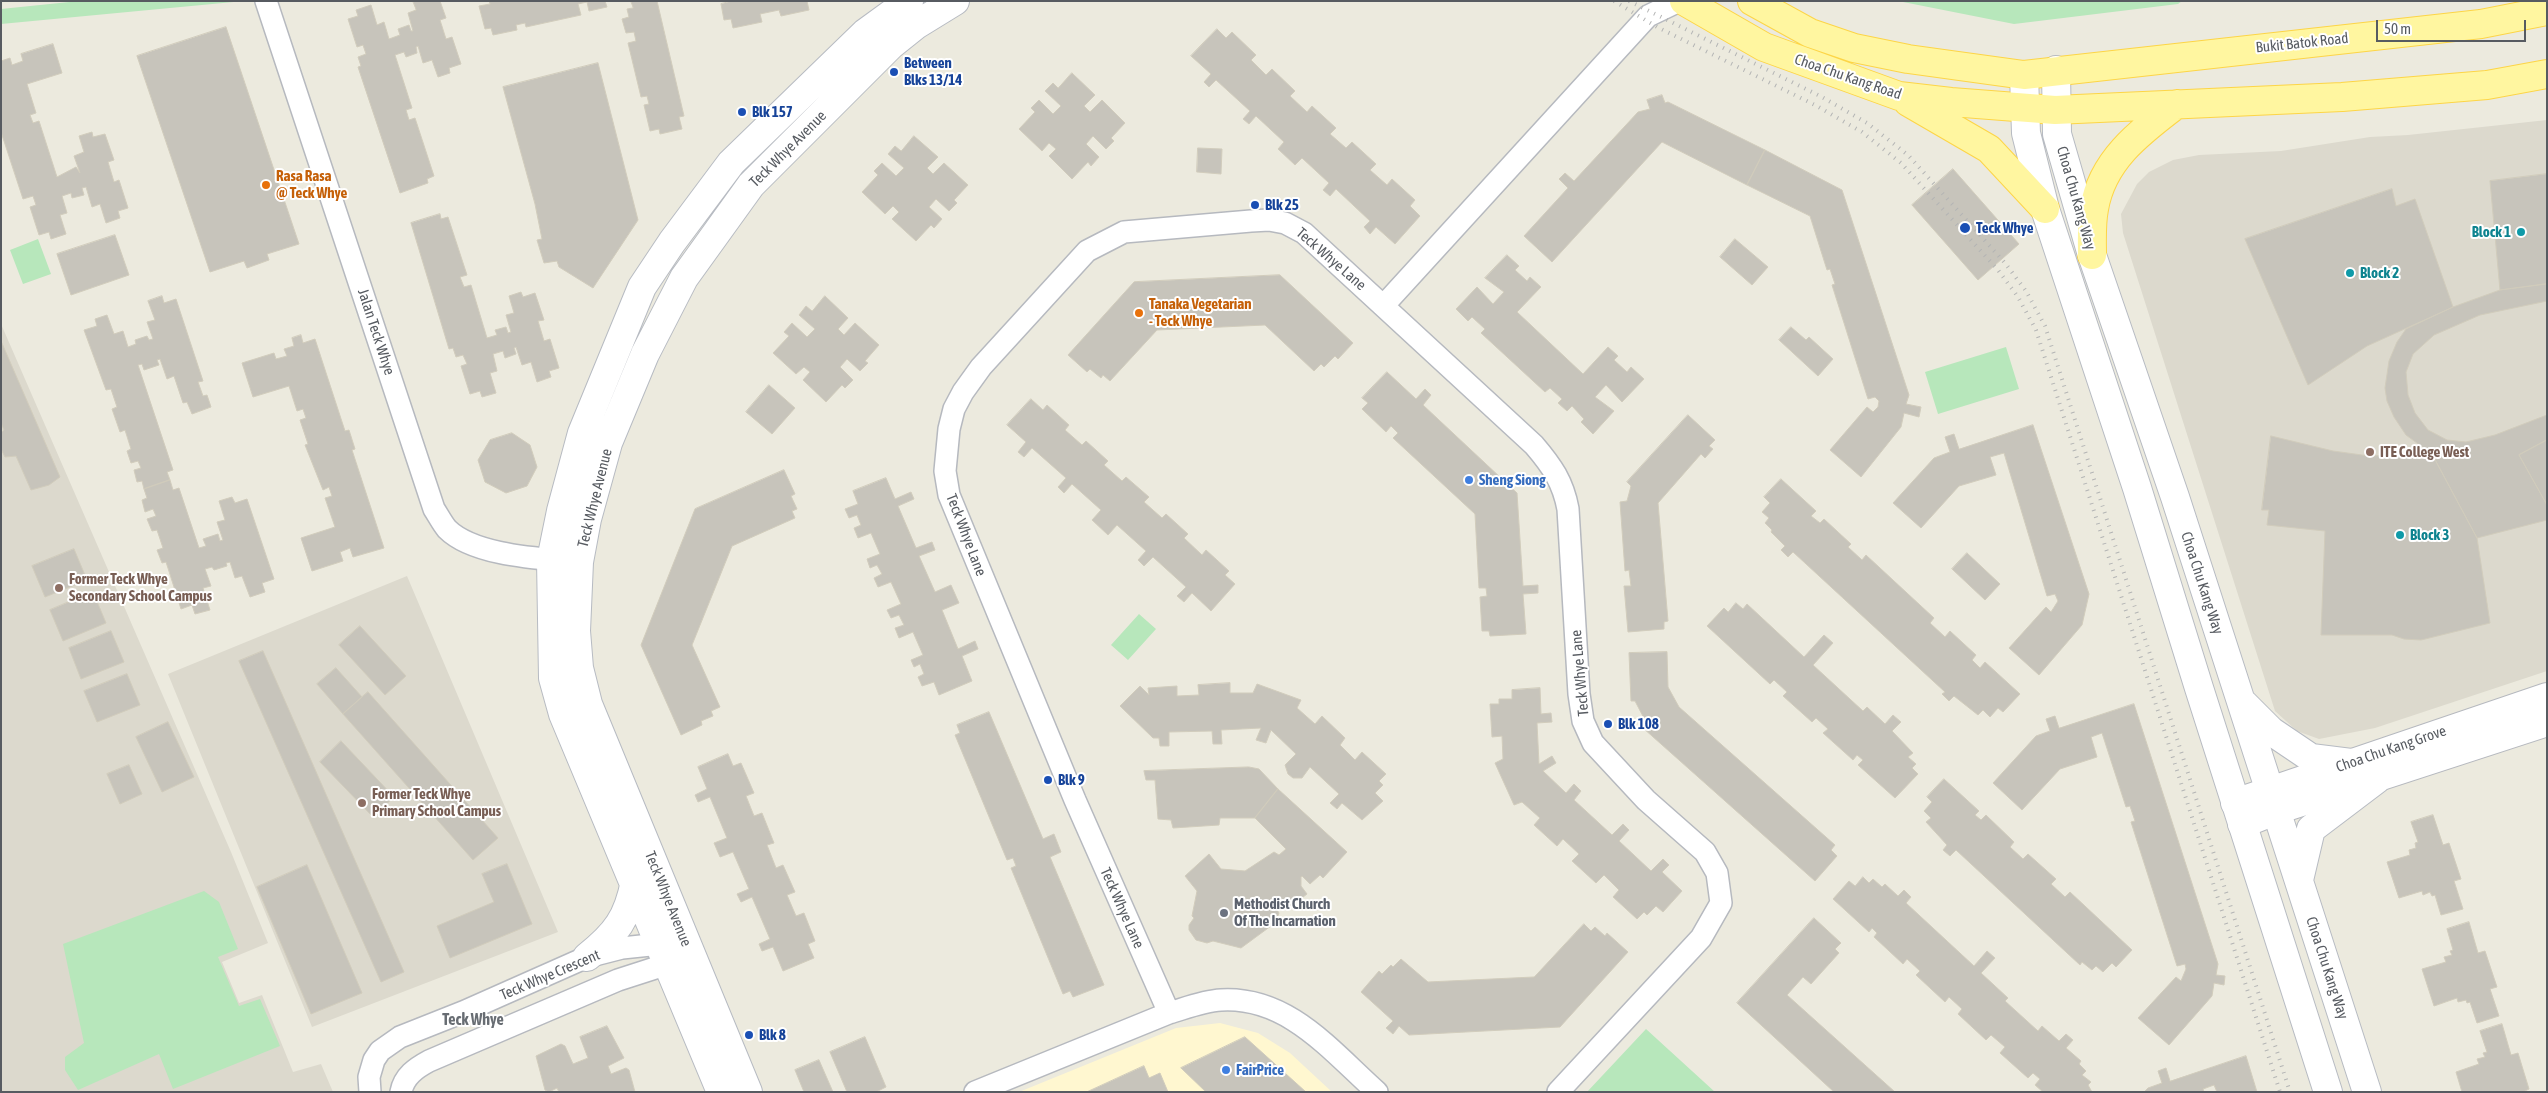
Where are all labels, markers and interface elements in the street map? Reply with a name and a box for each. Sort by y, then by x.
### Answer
scale bar [2378,10,2528,42]
text: 50 m [2384,20,2411,37]
street label: Bukit Batok Road [2255,29,2349,57]
street label: Choa Chu Kang Road [1792,50,1904,104]
place label: Between Blks 13/14 [904,54,962,89]
marker: Between Blks 13/14 [888,66,900,78]
place label: Blk 157 [752,103,793,121]
marker: Blk 157 [736,106,748,118]
street label: Teck Whye Avenue [746,107,830,191]
street label: Choa Chu Kang Way [2053,144,2099,252]
place label: Rasa Rasa @ Teck Whye [276,167,347,202]
marker: Rasa Rasa @ Teck Whye [260,179,272,191]
place label: Blk 25 [1265,196,1299,214]
marker: Blk 25 [1249,199,1261,211]
place label: Teck Whye [1976,219,2034,237]
marker: Teck Whye [1958,221,1972,235]
place label: Block 1 [2472,223,2511,241]
street label: Teck Whye Lane [1292,224,1370,294]
marker: Block 1 [2515,226,2527,238]
place label: Block 2 [2360,264,2399,282]
marker: Block 2 [2344,267,2356,279]
street label: Jalan Teck Whye [354,287,398,377]
place label: Tanaka Vegetarian - Teck Whye [1149,295,1251,330]
marker: Tanaka Vegetarian - Teck Whye [1133,307,1145,319]
place label: ITE College West [2380,443,2469,461]
marker: ITE College West [2364,446,2376,458]
street label: Teck Whye Avenue [574,447,616,549]
place label: Sheng Siong [1479,471,1546,489]
marker: Sheng Siong [1463,474,1475,486]
street label: Teck Whye Lane [942,491,990,579]
place label: Block 3 [2410,526,2449,544]
street label: Choa Chu Kang Way [2177,529,2227,637]
marker: Block 3 [2394,529,2406,541]
place label: Former Teck Whye Secondary School Campus [69,570,212,605]
marker: Former Teck Whye Secondary School Campus [53,582,65,594]
street label: Teck Whye Lane [1567,629,1593,717]
place label: Blk 108 [1618,715,1659,733]
marker: Blk 108 [1602,718,1614,730]
street label: Choa Chu Kang Grove [2334,722,2448,776]
place label: Blk 9 [1058,771,1085,789]
marker: Blk 9 [1042,774,1054,786]
place label: Former Teck Whye Primary School Campus [372,785,501,820]
marker: Former Teck Whye Primary School Campus [356,797,368,809]
street label: Teck Whye Avenue [641,849,695,949]
street label: Teck Whye Lane [1096,865,1148,951]
place label: Methodist Church Of The Incarnation [1234,895,1336,930]
marker: Methodist Church Of The Incarnation [1218,907,1230,919]
street label: Choa Chu Kang Way [2302,914,2352,1022]
street label: Teck Whye Crescent [497,946,603,1004]
district label: Teck Whye [442,1010,504,1030]
place label: Blk 8 [759,1026,786,1044]
marker: Blk 8 [743,1029,755,1041]
place label: FairPrice [1236,1061,1284,1079]
marker: FairPrice [1220,1064,1232,1076]

